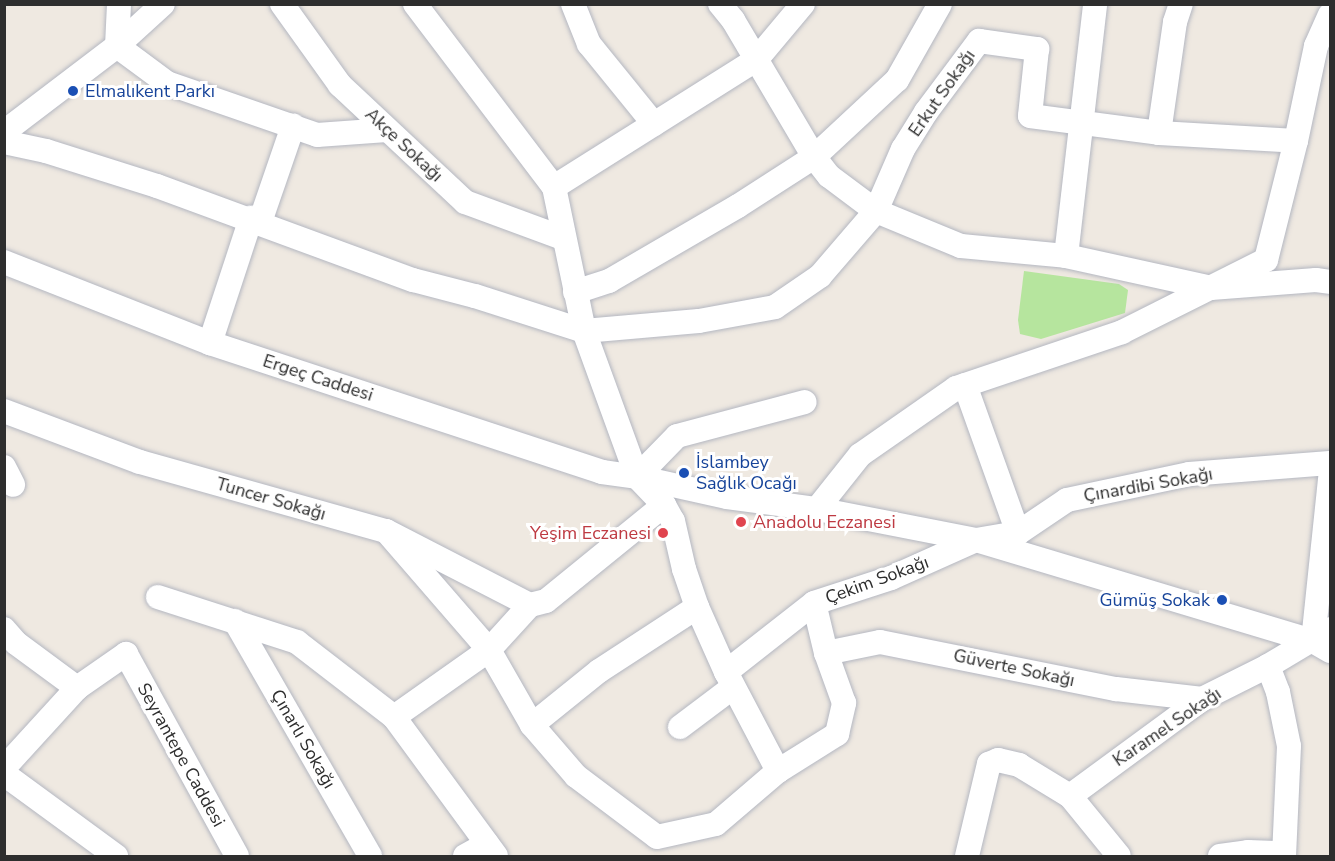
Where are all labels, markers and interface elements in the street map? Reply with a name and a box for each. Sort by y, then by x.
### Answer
street label: Erkut Sokağı [904,45,980,141]
place label: Elmalıkent Parkı [85,80,215,102]
marker: Elmalıkent Parkı [66,84,80,98]
street label: Akçe Sokağı [361,104,447,186]
street label: Ergeç Caddesi [260,350,376,406]
place label: İslambey Sağlık Ocağı [696,452,797,494]
street label: Çınardibi Sokağı [1082,463,1214,507]
marker: İslambey Sağlık Ocağı [677,466,691,480]
street label: Tuncer Sokağı [214,473,328,525]
place label: Anadolu Eczanesi [753,511,896,533]
marker: Anadolu Eczanesi [734,515,748,529]
place label: Yeşim Eczanesi [530,522,651,544]
marker: Yeşim Eczanesi [656,526,670,540]
street label: Çekim Sokağı [822,551,932,609]
place label: Gümüş Sokak [1100,589,1210,611]
marker: Gümüş Sokak [1215,593,1229,607]
street label: Güverte Sokağı [951,645,1077,691]
street label: Seyrantepe Caddesi [132,679,230,831]
street label: Karamel Sokağı [1109,683,1225,771]
street label: Çınarlı Sokağı [266,686,340,792]

